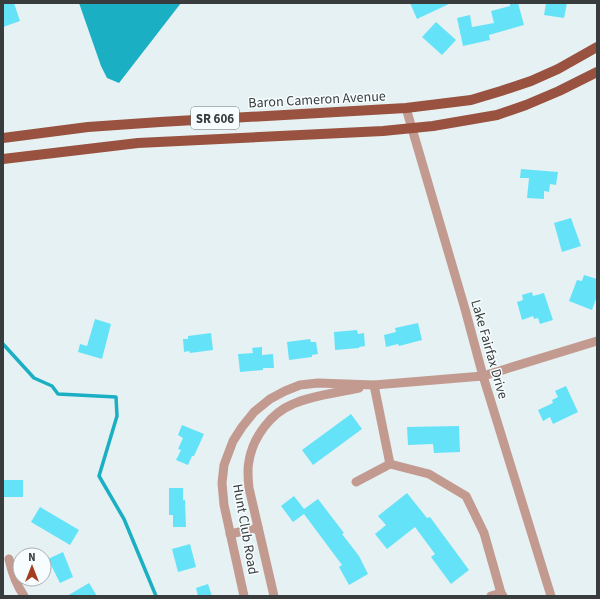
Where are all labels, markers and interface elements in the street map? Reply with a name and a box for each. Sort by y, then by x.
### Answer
street label: Baron Cameron Avenue [248,86,386,114]
road number: SR 606 [191,107,239,129]
street label: Lake Fairfax Drive [465,297,513,401]
street label: Hunt Club Road [227,482,263,576]
north arrow [12,547,52,587]
text: N [28,550,36,565]

